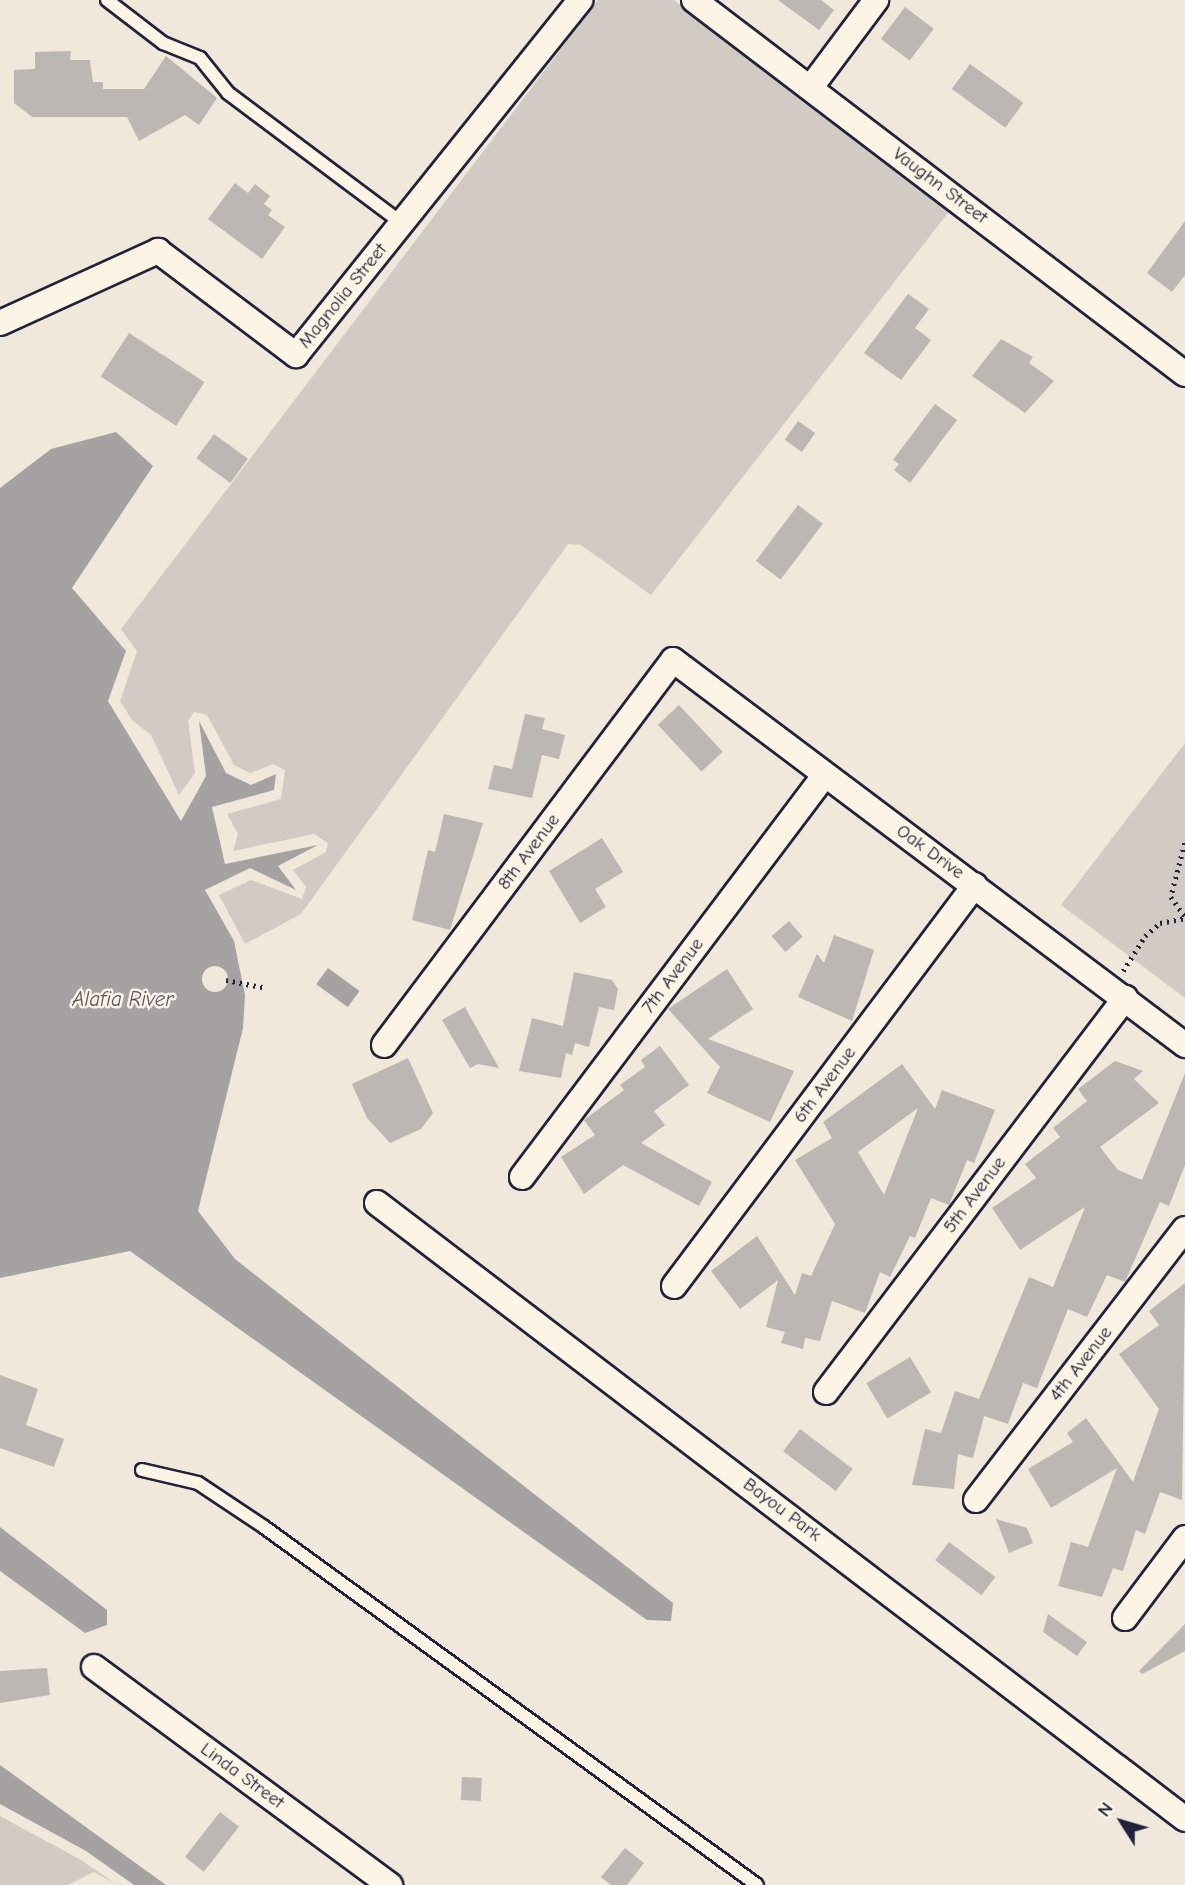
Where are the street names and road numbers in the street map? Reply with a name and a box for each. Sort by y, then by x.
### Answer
street label: Vaughn Street [888,143,992,229]
street label: Magnolia Street [294,239,392,353]
street label: 8th Avenue [493,809,565,895]
street label: Oak Drive [892,820,968,884]
street label: 7th Avenue [637,934,709,1018]
street label: 6th Avenue [789,1042,861,1128]
street label: 5th Avenue [939,1152,1011,1238]
street label: 4th Avenue [1045,1322,1117,1406]
street label: Bayou Park [738,1473,826,1547]
street label: Linda Street [196,1738,288,1814]

